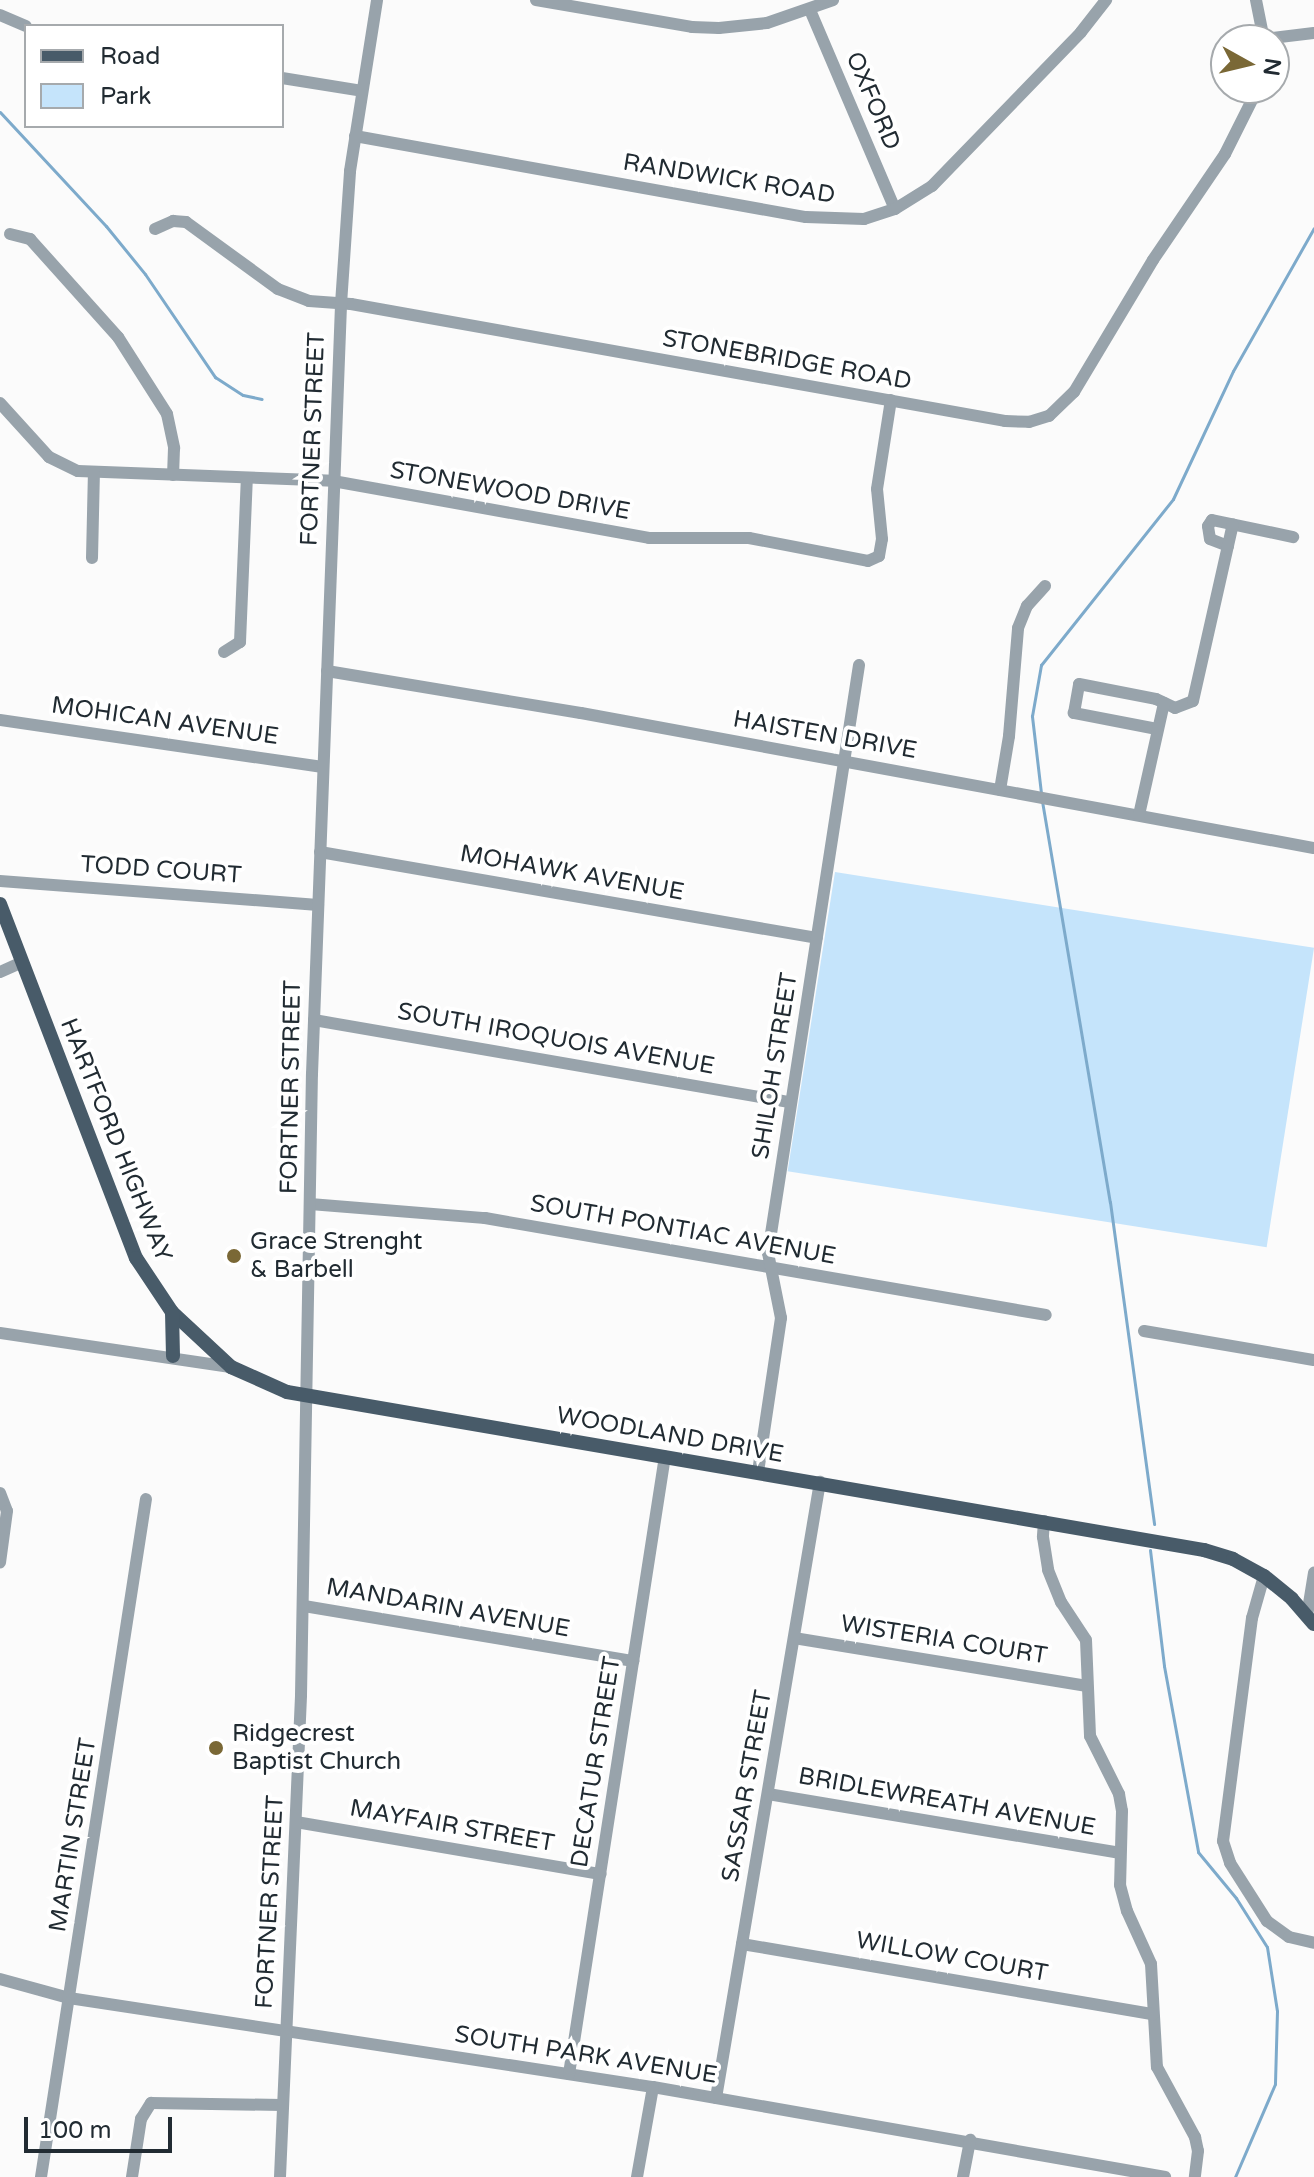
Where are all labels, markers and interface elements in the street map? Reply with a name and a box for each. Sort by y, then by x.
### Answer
legend [24,24,284,128]
north arrow [1210,24,1290,104]
text: Road [100,42,160,71]
street label: OXFORD [839,48,907,154]
text: N [1258,56,1286,78]
text: Park [100,82,151,111]
street label: RANDWICK ROAD [621,148,837,210]
street label: STONEBRIDGE ROAD [660,324,914,396]
street label: FORTNER STREET [295,332,331,546]
street label: STONEWOOD DRIVE [388,456,632,526]
street label: MOHICAN AVENUE [49,691,281,751]
street label: HAISTEN DRIVE [731,705,919,765]
street label: MOHAWK AVENUE [458,839,686,907]
street label: TODD COURT [79,850,243,890]
street label: SHILOH STREET [746,971,804,1161]
street label: FORTNER STREET [275,980,307,1194]
street label: SOUTH IROQUOIS AVENUE [395,997,717,1081]
street label: HARTFORD HIGHWAY [54,1014,178,1266]
street label: SOUTH PONTIAC AVENUE [528,1189,838,1271]
place label: Grace Strenght & Barbell [250,1228,422,1284]
marker: Grace Strenght & Barbell [225,1247,243,1265]
street label: WOODLAND DRIVE [554,1401,786,1469]
street label: MANDARIN AVENUE [324,1572,572,1644]
street label: WISTERIA COURT [839,1609,1049,1671]
street label: DECATUR STREET [565,1654,627,1870]
street label: SASSAR STREET [716,1688,778,1884]
place label: Ridgecrest Baptist Church [232,1720,401,1776]
street label: MARTIN STREET [43,1736,103,1934]
marker: Ridgecrest Baptist Church [207,1739,225,1757]
street label: BRIDLEWREATH AVENUE [796,1762,1098,1842]
street label: FORTNER STREET [250,1794,290,2010]
street label: MAYFAIR STREET [347,1794,557,1858]
street label: WILLOW COURT [854,1926,1050,1988]
street label: SOUTH PARK AVENUE [453,2020,719,2090]
scale bar [28,2101,176,2151]
text: 100 m [38,2116,112,2145]

